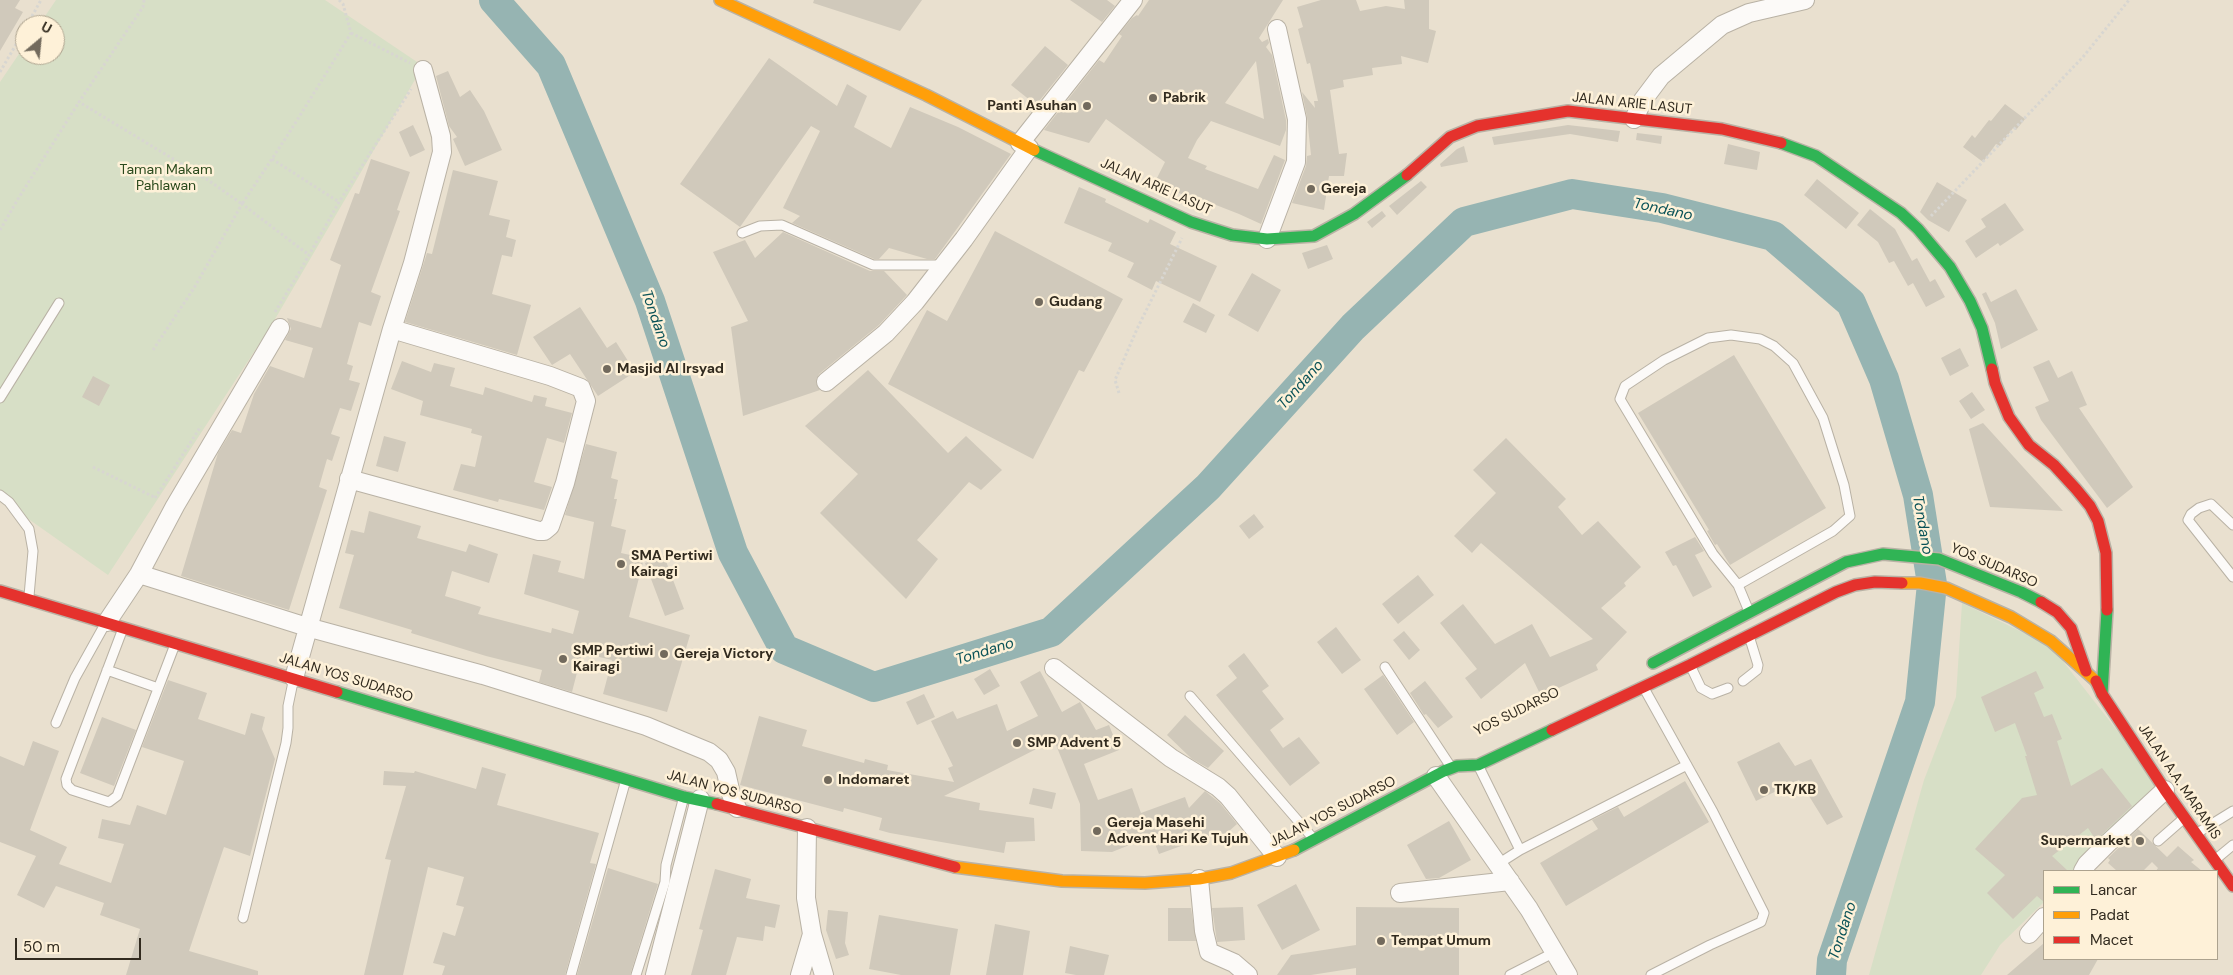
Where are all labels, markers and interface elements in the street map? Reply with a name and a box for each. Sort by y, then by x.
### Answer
north arrow [15,15,65,65]
text: U [38,17,55,38]
street label: JALAN ARIE LASUT [1571,89,1693,119]
place label: Pabrik [1163,90,1206,106]
marker: Pabrik [1147,92,1159,104]
place label: Panti Asuhan [987,98,1077,114]
marker: Panti Asuhan [1081,100,1093,112]
street label: JALAN ARIE LASUT [1098,155,1214,219]
park label: Taman Makam Pahlawan [120,162,212,194]
place label: Gereja [1321,181,1366,197]
marker: Gereja [1305,183,1317,195]
water label: Tondano [1632,195,1694,225]
water label: Tondano [637,288,673,350]
place label: Gudang [1049,294,1103,310]
marker: Gudang [1033,296,1045,308]
water label: Tondano [1274,357,1328,413]
place label: Masjid Al Irsyad [617,361,724,377]
marker: Masjid Al Irsyad [601,363,613,375]
water label: Tondano [1908,494,1936,556]
street label: YOS SUDARSO [1948,540,2040,592]
place label: SMA Pertiwi Kairagi [631,548,713,580]
marker: SMA Pertiwi Kairagi [615,558,627,570]
water label: Tondano [954,635,1016,669]
place label: SMP Pertiwi Kairagi [573,643,653,676]
place label: Gereja Victory [674,646,773,662]
marker: Gereja Victory [658,648,670,660]
street label: JALAN YOS SUDARSO [277,650,415,706]
marker: SMP Pertiwi Kairagi [557,653,569,665]
street label: YOS SUDARSO [1472,684,1562,740]
street label: JALAN A.A. MARAMIS [2134,721,2224,843]
place label: SMP Advent 5 [1027,735,1121,751]
marker: SMP Advent 5 [1011,737,1023,749]
street label: JALAN YOS SUDARSO [665,767,803,819]
place label: Indomaret [838,772,910,788]
street label: JALAN YOS SUDARSO [1267,773,1399,851]
marker: Indomaret [822,774,834,786]
place label: TK/KB [1774,782,1816,798]
marker: TK/KB [1758,784,1770,796]
place label: Gereja Masehi Advent Hari Ke Tujuh [1107,815,1248,848]
marker: Gereja Masehi Advent Hari Ke Tujuh [1091,825,1103,837]
place label: Supermarket [2041,833,2130,849]
marker: Supermarket [2134,835,2146,847]
legend [2043,870,2218,960]
text: Lancar [2090,880,2137,900]
water label: Tondano [1825,900,1861,962]
text: Padat [2090,905,2130,925]
scale bar [18,928,144,960]
text: Macet [2090,930,2134,950]
place label: Tempat Umum [1391,933,1491,949]
marker: Tempat Umum [1375,935,1387,947]
text: 50 m [23,937,60,957]

